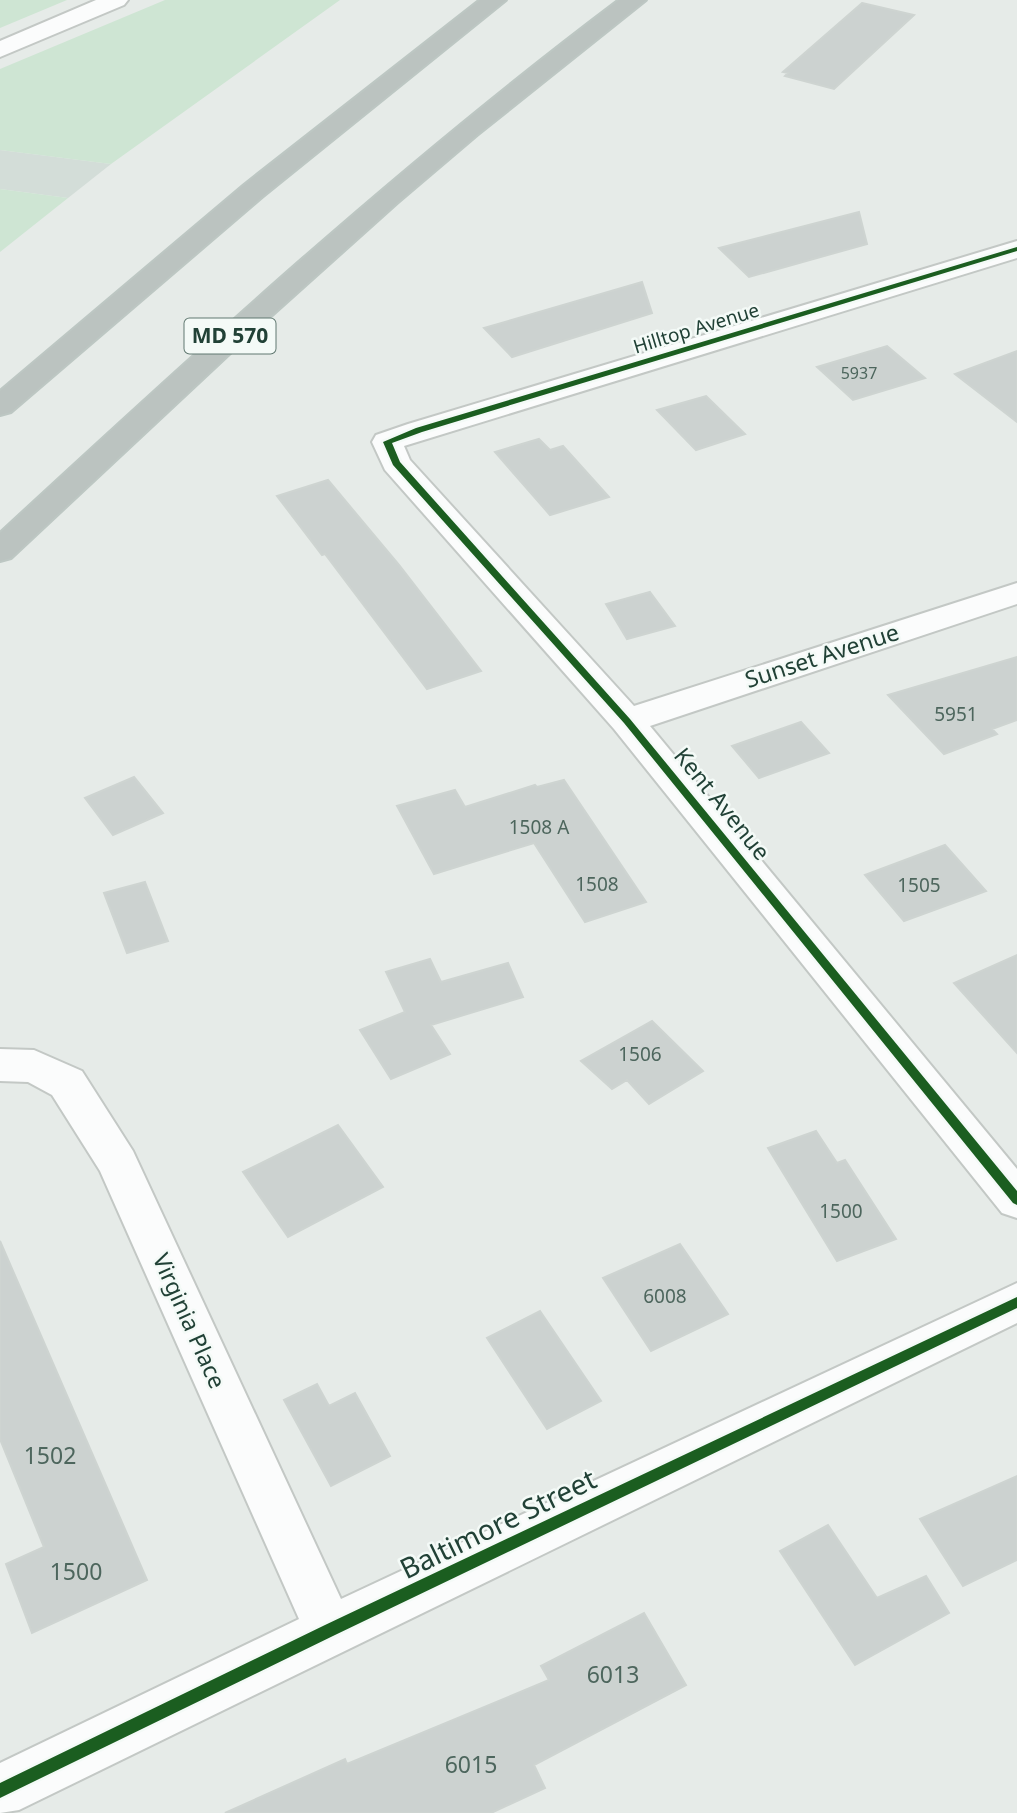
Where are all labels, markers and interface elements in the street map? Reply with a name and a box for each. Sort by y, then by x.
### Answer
street label: Hilltop Avenue [630,296,762,360]
road number: MD 570 [184,318,276,354]
house number: 5937 [841,362,877,384]
street label: Sunset Avenue [741,615,903,695]
house number: 5951 [934,701,978,727]
street label: Kent Avenue [667,740,778,866]
house number: 1508 A [509,814,570,840]
house number: 1508 [575,871,619,897]
house number: 1505 [897,872,941,898]
house number: 1506 [618,1041,662,1067]
house number: 1500 [819,1198,863,1224]
street label: Virginia Place [146,1248,234,1393]
house number: 6008 [643,1283,687,1309]
house number: 1502 [24,1439,76,1471]
street label: Baltimore Street [393,1459,602,1587]
house number: 1500 [50,1555,102,1587]
house number: 6013 [587,1658,639,1690]
house number: 6015 [445,1748,497,1780]

